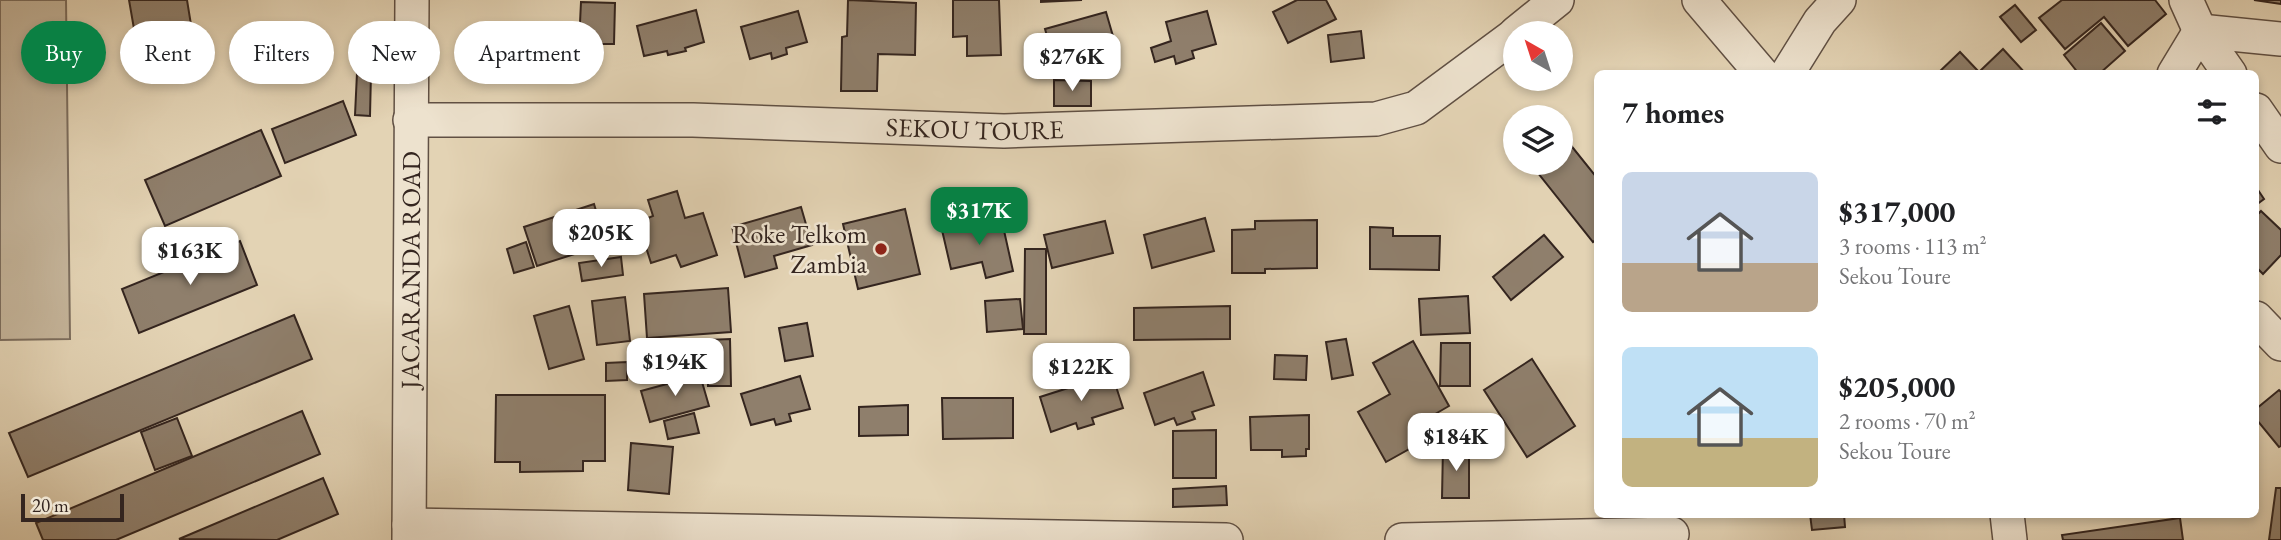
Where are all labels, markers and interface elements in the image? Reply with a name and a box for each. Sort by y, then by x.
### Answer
chip: Buy [21,21,106,84]
chip: Rent [120,21,215,84]
chip: Filters [229,21,334,84]
chip: New [348,21,440,84]
chip: Apartment [454,21,604,84]
north arrow [1503,21,1573,91]
map controls [1503,21,1573,175]
pin: $276K [1023,34,1121,93]
text: $276K [1040,41,1104,71]
text: 7 homes [1622,93,1724,132]
icon: filters [2193,93,2231,131]
button: layers [1503,105,1573,175]
street label: SEKOU TOURE [885,110,1065,148]
street label: JACARANDA ROAD [393,151,428,391]
pin: $317K [930,188,1028,247]
text: $317,000 [1839,192,1955,231]
text: $317K [947,195,1011,225]
icon: home [1678,200,1762,284]
pin: $205K [552,210,650,269]
text: $205K [569,217,633,247]
place label: Roke Telkom Zambia [732,217,868,281]
pin: $163K [141,228,239,287]
text: 3 rooms · 113 m² [1839,231,1987,261]
text: $163K [158,235,222,265]
marker: Roke Telkom Zambia [873,241,889,257]
text: Sekou Toure [1839,261,1951,291]
pin: $194K [626,338,724,398]
pin: $122K [1032,344,1130,403]
text: $194K [643,346,707,376]
text: $122K [1049,351,1113,381]
text: $205,000 [1839,367,1955,406]
icon: home [1678,375,1762,459]
text: 2 rooms · 70 m² [1839,406,1976,436]
pin: $184K [1407,414,1505,473]
text: $184K [1424,421,1488,451]
text: Sekou Toure [1839,436,1951,466]
scale bar [21,491,124,523]
text: 20 m [32,493,69,518]

